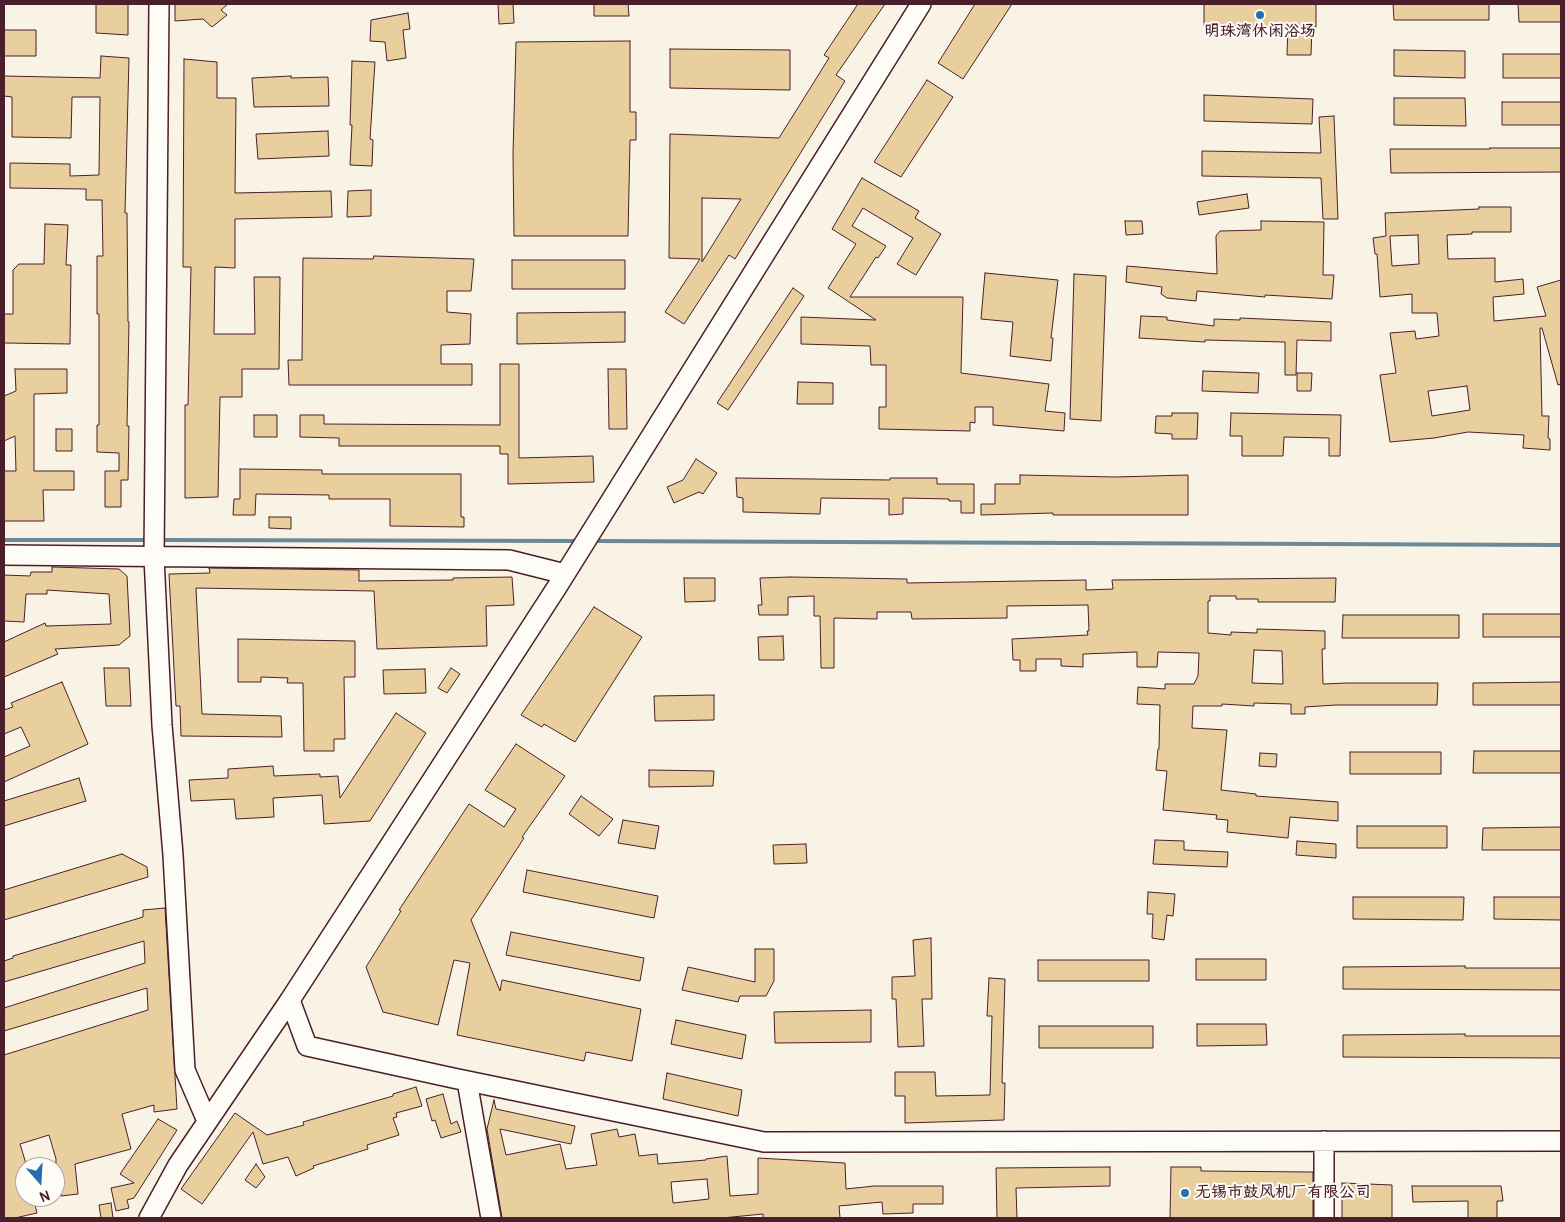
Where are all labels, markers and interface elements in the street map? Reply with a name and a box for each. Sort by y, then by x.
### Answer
marker: 明珠湾休闲浴场 [1254,9,1266,21]
place label: 明珠湾休闲浴场 [1204,22,1316,42]
north arrow [15,1157,65,1207]
place label: 无锡市鼓风机厂有限公司 [1195,1183,1371,1203]
text: N [37,1186,52,1205]
marker: 无锡市鼓风机厂有限公司 [1179,1187,1191,1199]

